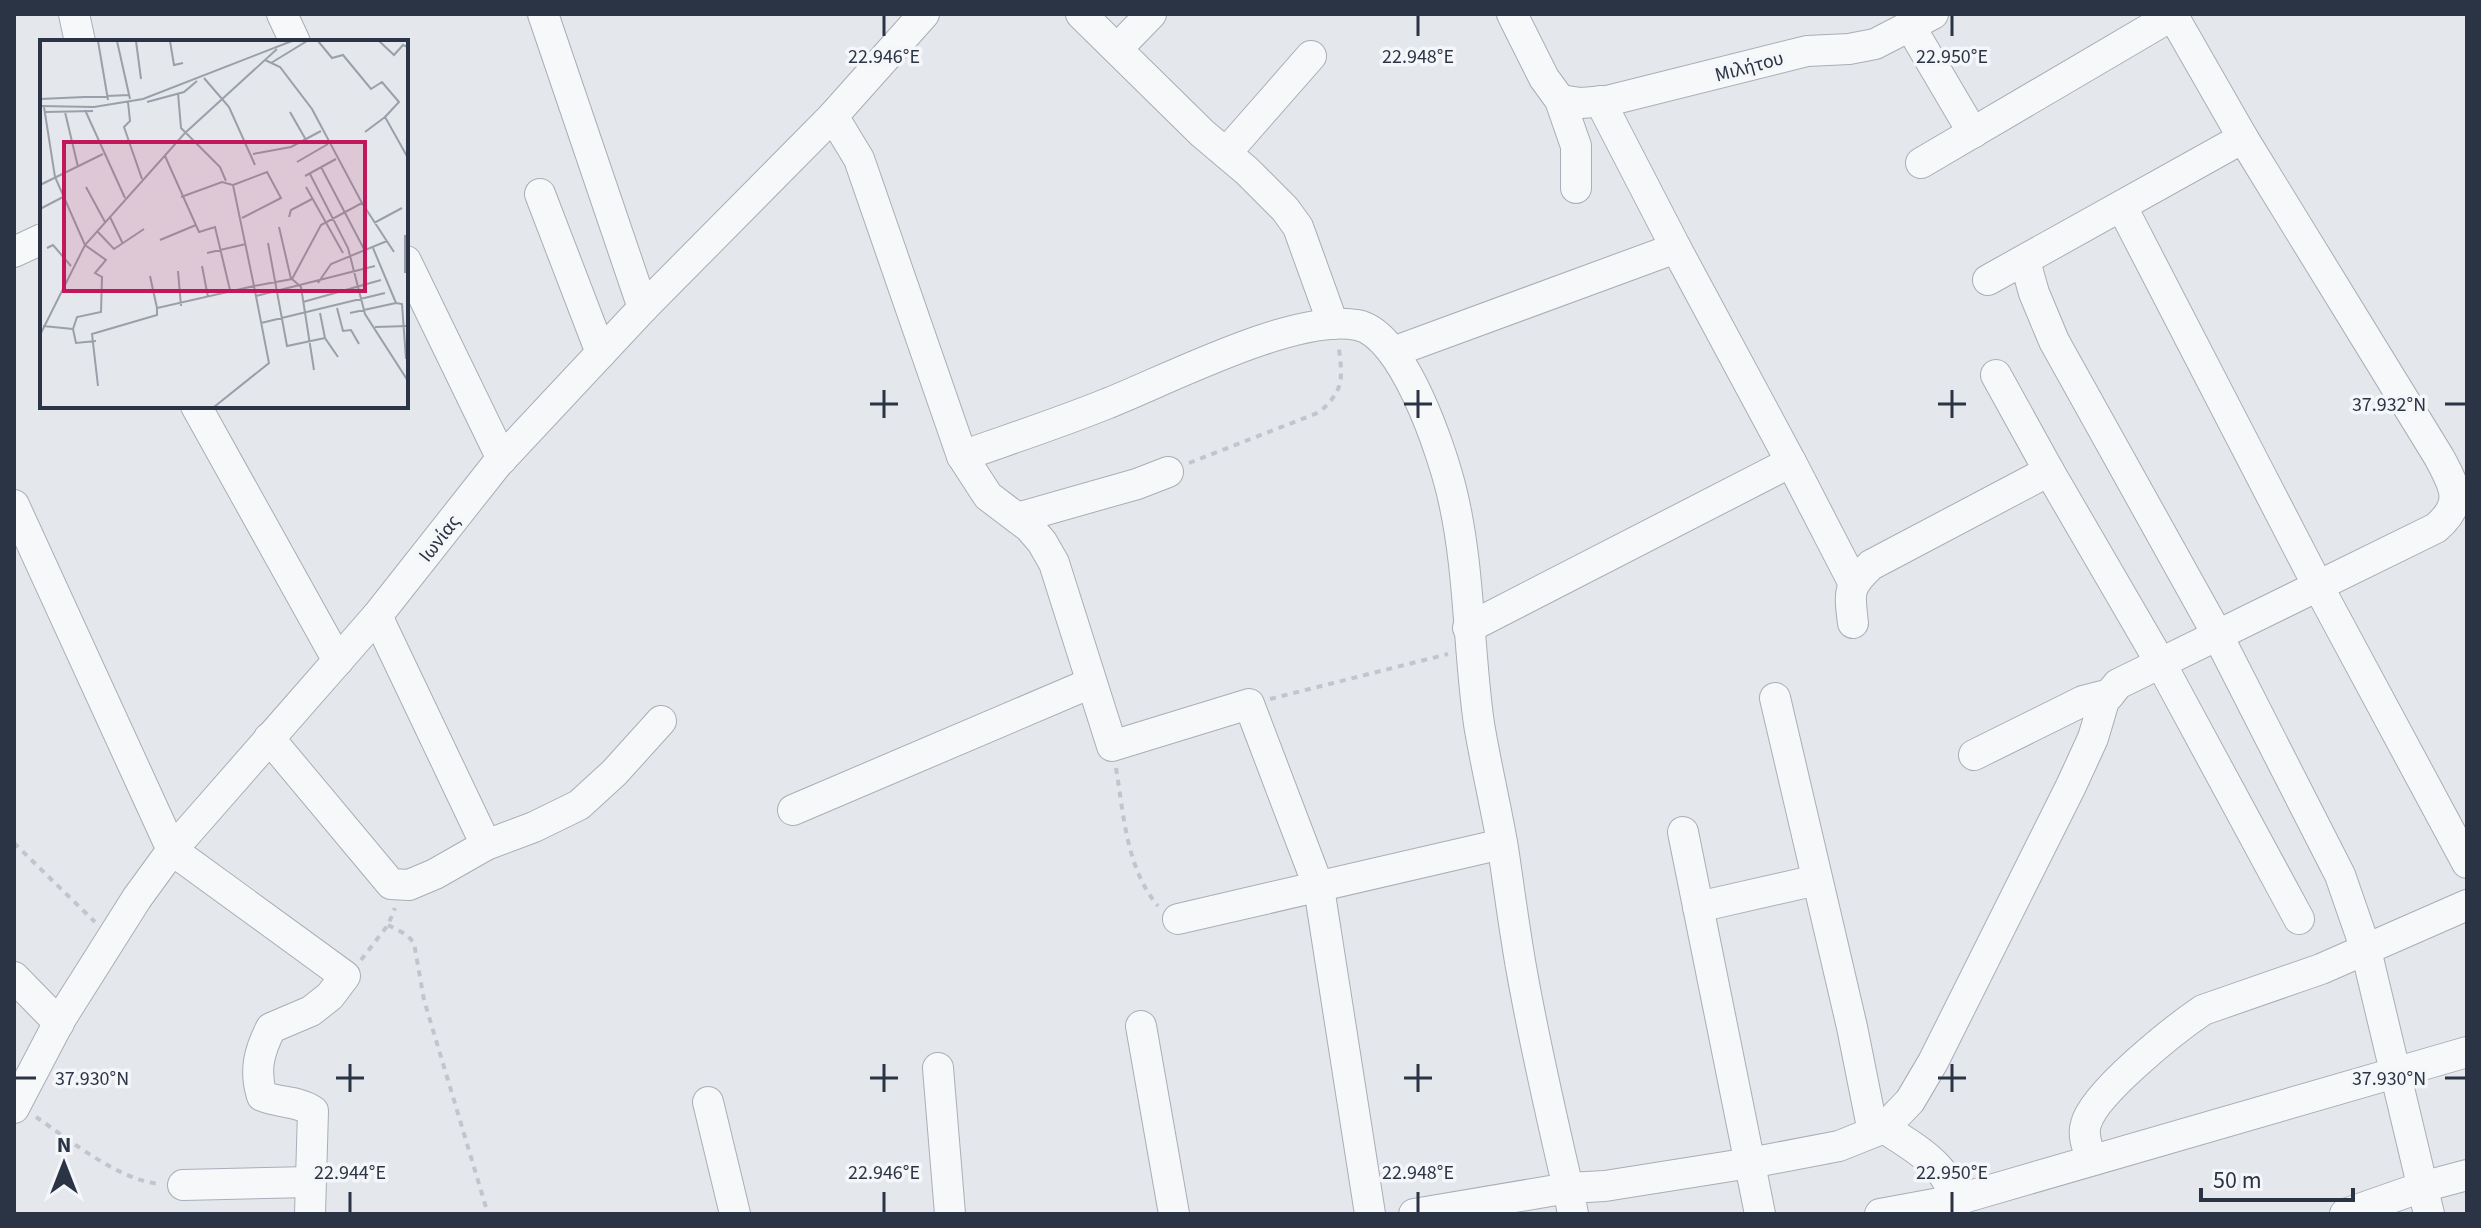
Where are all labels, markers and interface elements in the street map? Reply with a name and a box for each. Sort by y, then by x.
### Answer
inset map [40,40,408,408]
text: 22.946°E [848,43,920,71]
text: 22.948°E [1382,43,1454,71]
text: 22.950°E [1916,43,1988,71]
street label: Μιλήτου [1712,44,1787,90]
text: 37.932°N [2352,391,2426,419]
street label: Ιωνίας [412,509,467,568]
text: 37.930°N [55,1065,129,1093]
text: 37.930°N [2352,1065,2426,1093]
north arrow [24,1124,104,1204]
text: N [57,1129,71,1161]
scale bar [2201,1152,2353,1202]
text: 22.944°E [314,1159,386,1187]
text: 22.946°E [848,1159,920,1187]
text: 22.948°E [1382,1159,1454,1187]
text: 22.950°E [1916,1159,1988,1187]
text: 50 m [2213,1163,2262,1198]

